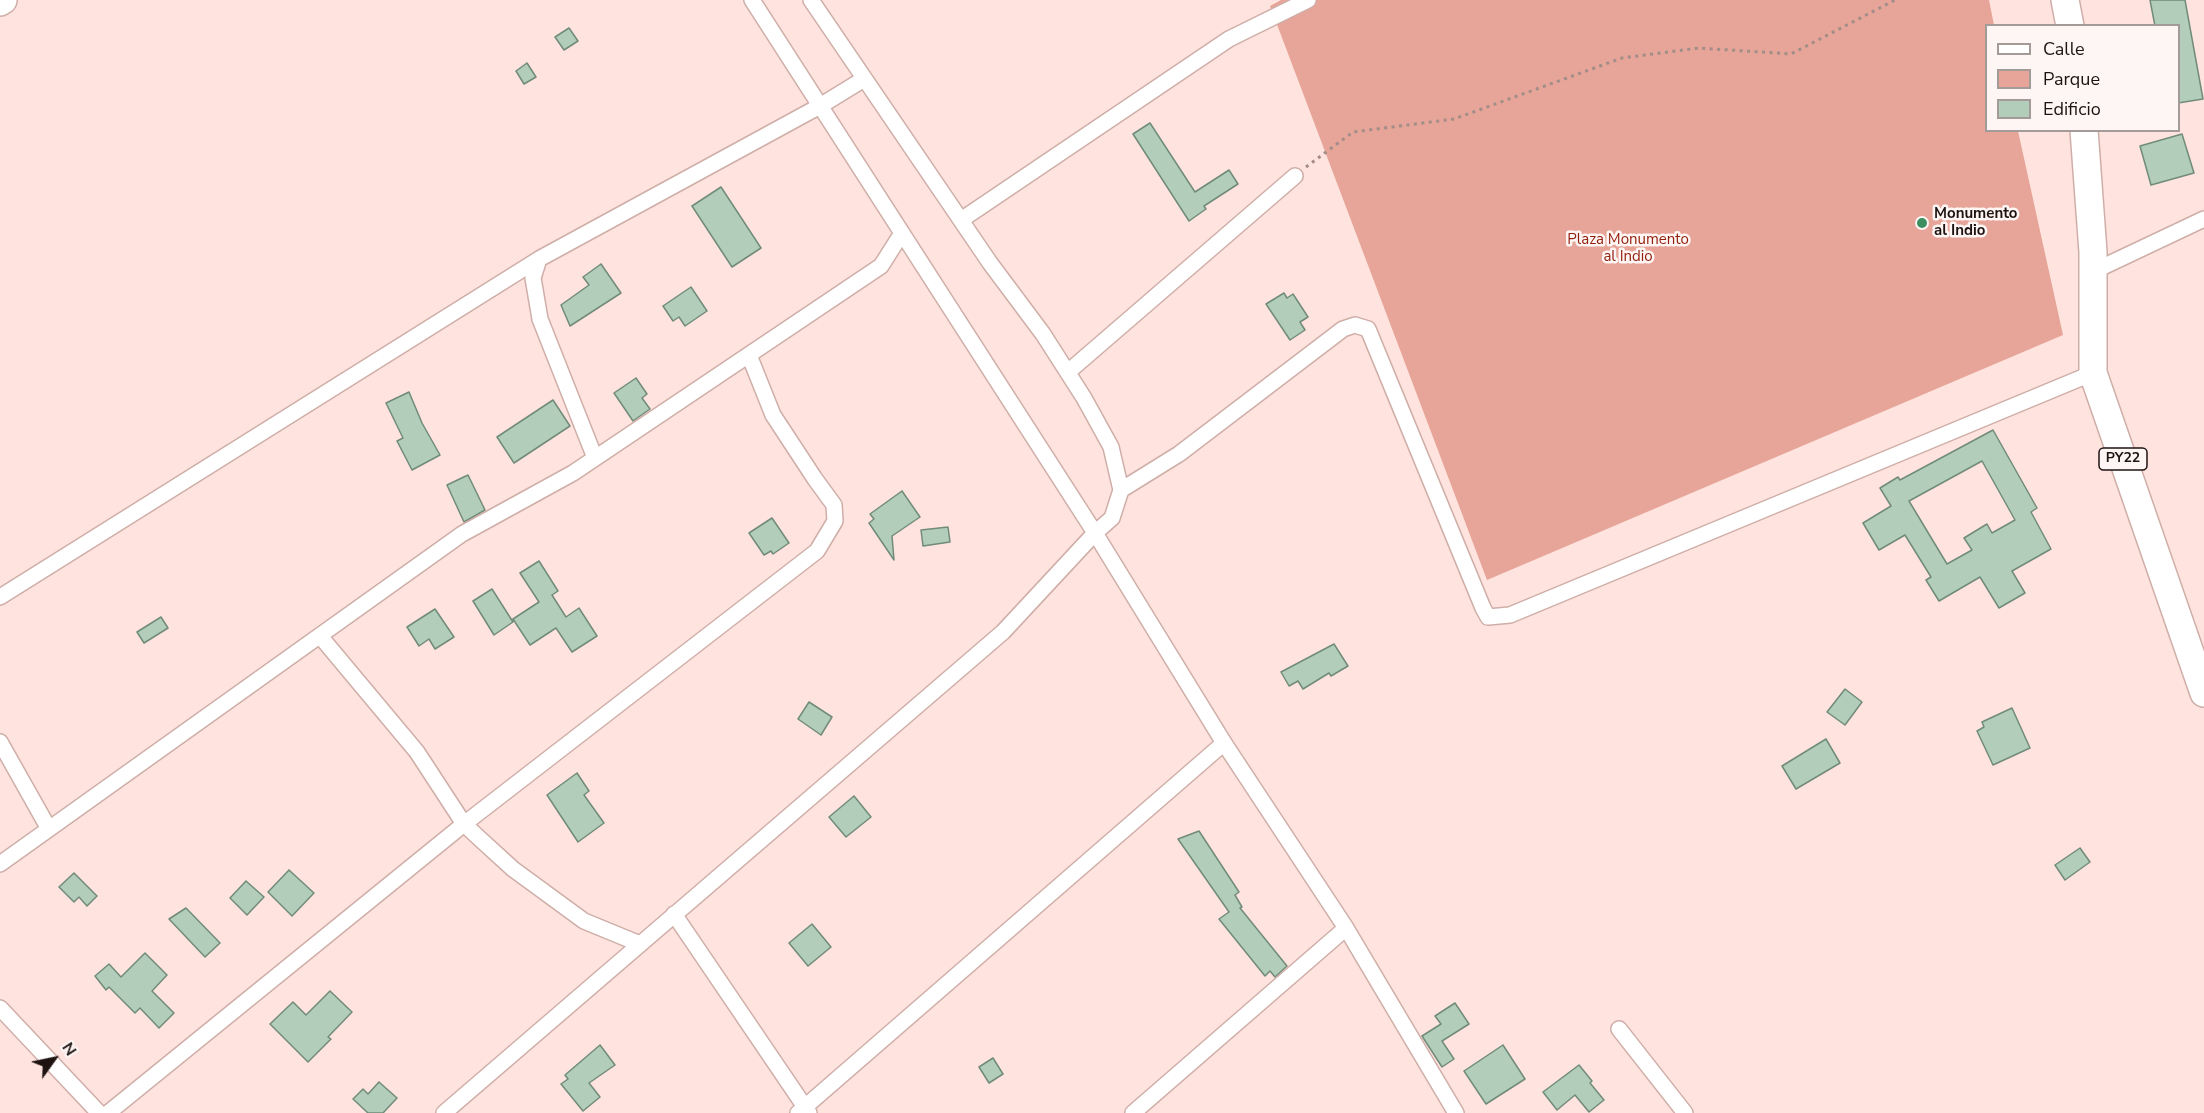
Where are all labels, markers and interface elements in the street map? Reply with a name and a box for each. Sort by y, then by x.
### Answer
legend [1985,24,2180,132]
text: Calle [2043,37,2085,61]
text: Parque [2043,67,2100,91]
text: Edificio [2043,97,2101,121]
place label: Monumento al Indio [1934,205,2018,240]
marker: Monumento al Indio [1915,216,1929,230]
park label: Plaza Monumento al Indio [1567,231,1689,266]
road number: PY22 [2099,448,2147,470]
north arrow [24,1029,84,1089]
text: N [57,1038,82,1060]

